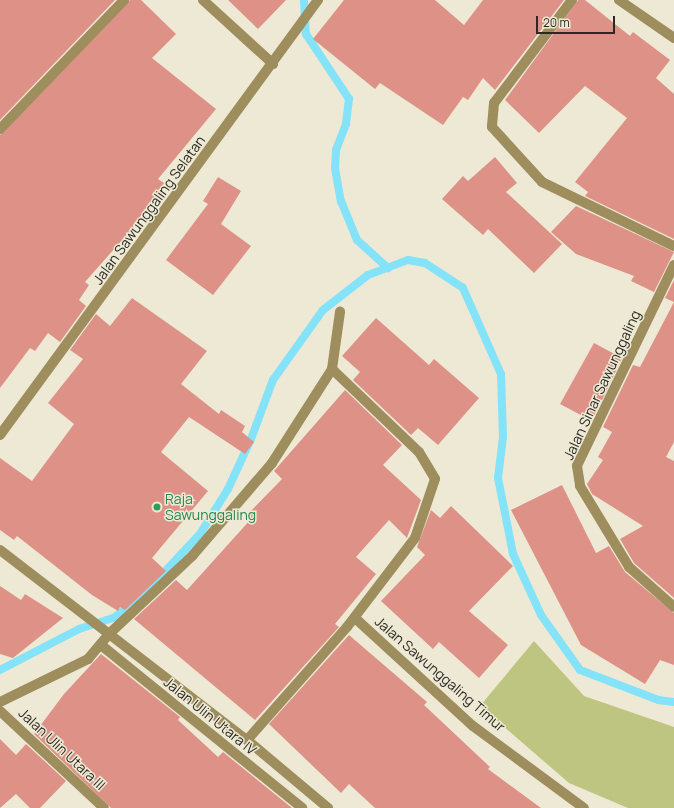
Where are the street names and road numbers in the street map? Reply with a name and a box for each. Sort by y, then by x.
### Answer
street label: Jalan Sawunggaling Selatan [89,132,209,288]
street label: Jalan Sinar Sawunggaling [560,307,644,463]
street label: Jalan Sawunggaling Timur [371,613,509,735]
street label: Jalan Ulin Utara IV [160,674,260,758]
street label: Jalan Ulin Utara III [15,705,109,793]

